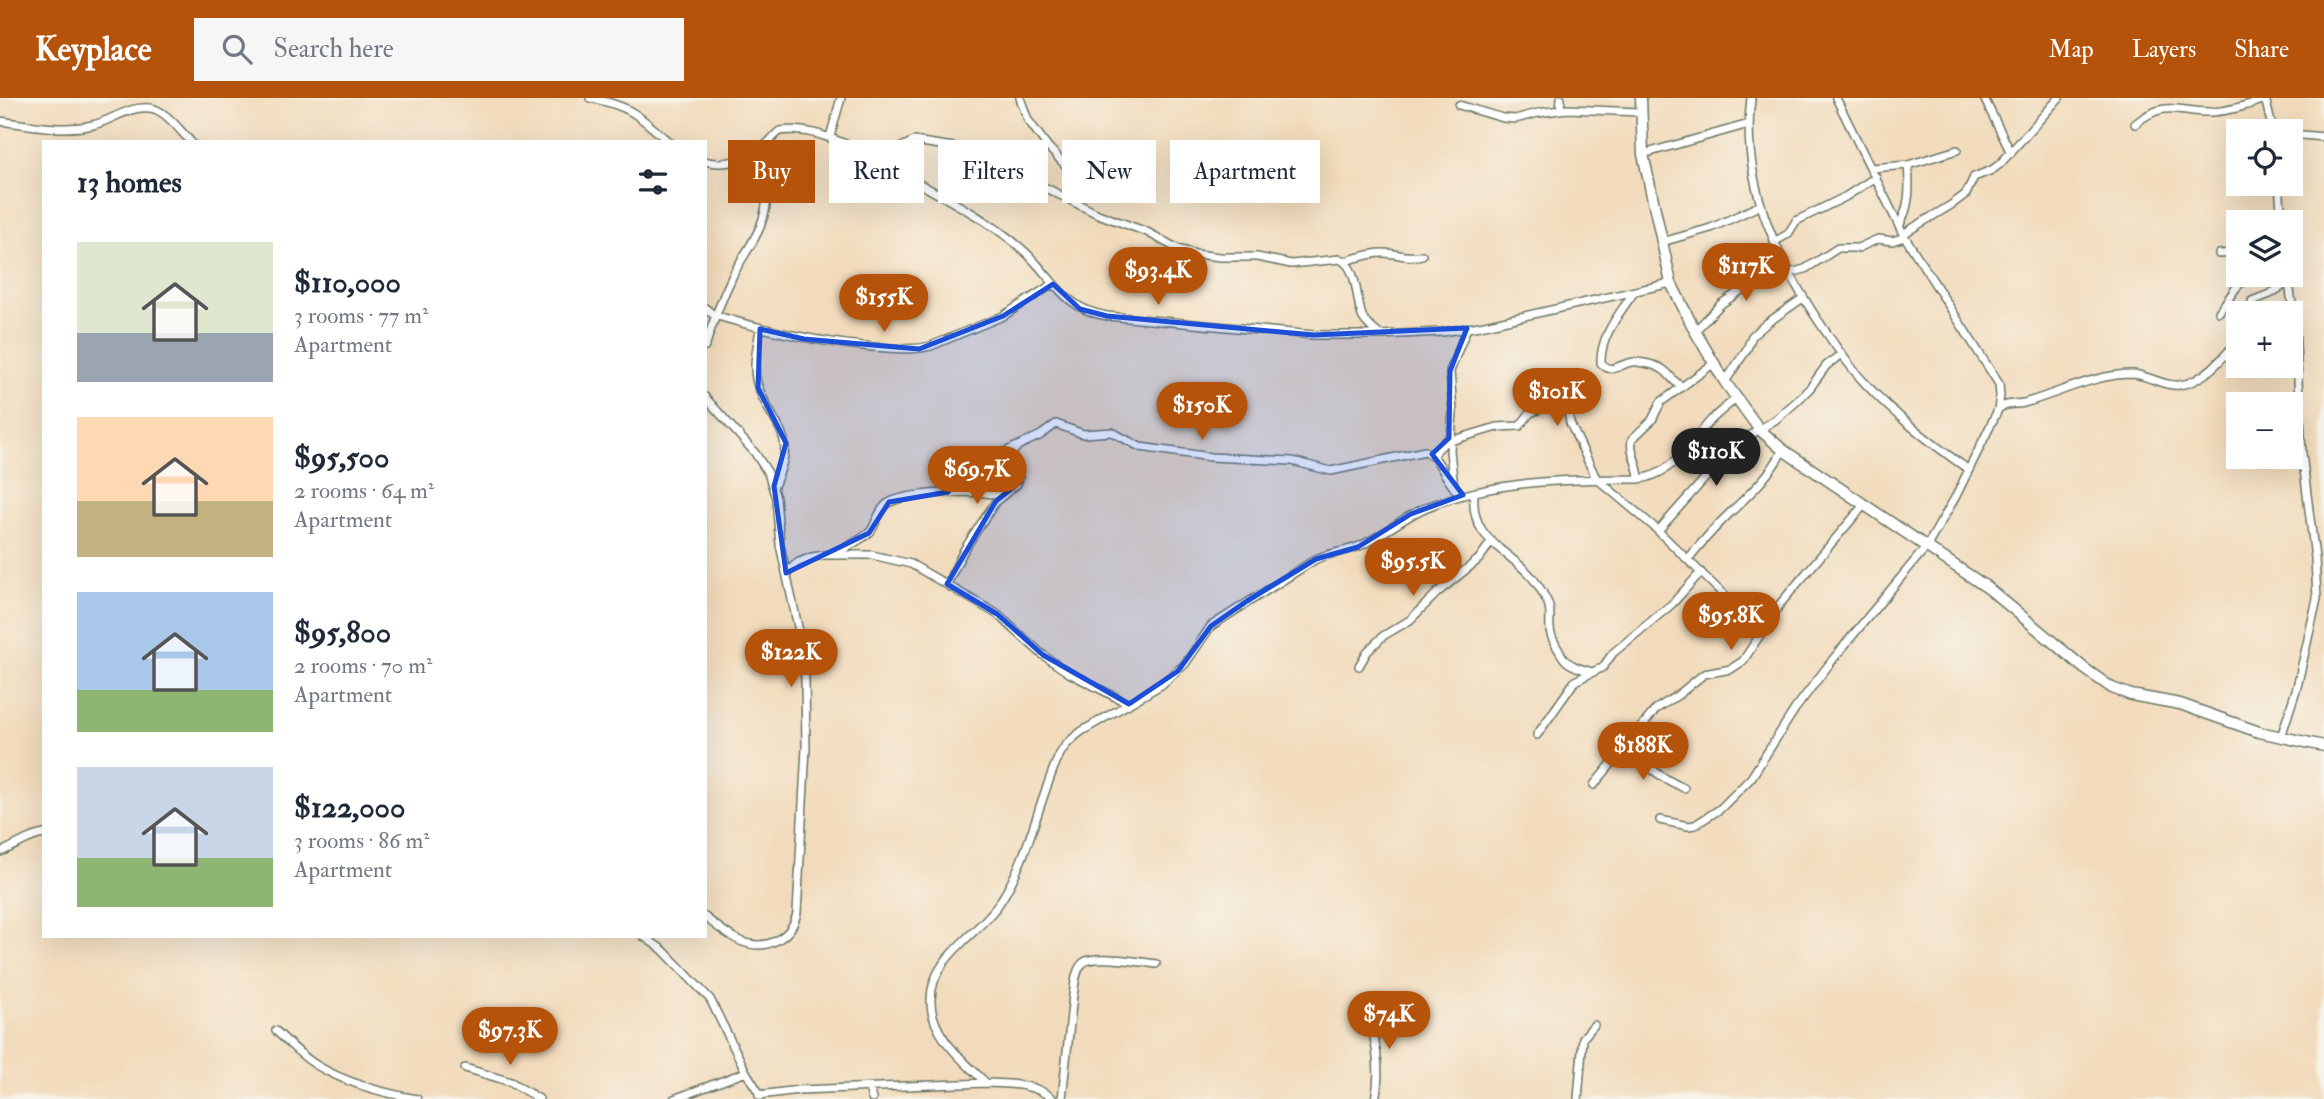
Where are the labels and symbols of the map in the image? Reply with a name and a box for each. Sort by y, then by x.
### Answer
pin: $117K [1697,244,1795,303]
pin: $93.4K [1101,248,1215,307]
pin: $155K [835,274,933,334]
pin: $101K [1508,368,1606,428]
pin: $150K [1153,382,1251,442]
pin: $110K [1667,428,1765,488]
pin: $69.7K [920,446,1034,506]
pin: $95.5K [1356,538,1470,598]
pin: $95.8K [1674,592,1788,652]
pin: $122K [742,630,840,689]
pin: $188K [1594,722,1692,782]
pin: $74K [1348,992,1430,1051]
pin: $97.3K [453,1007,567,1067]

